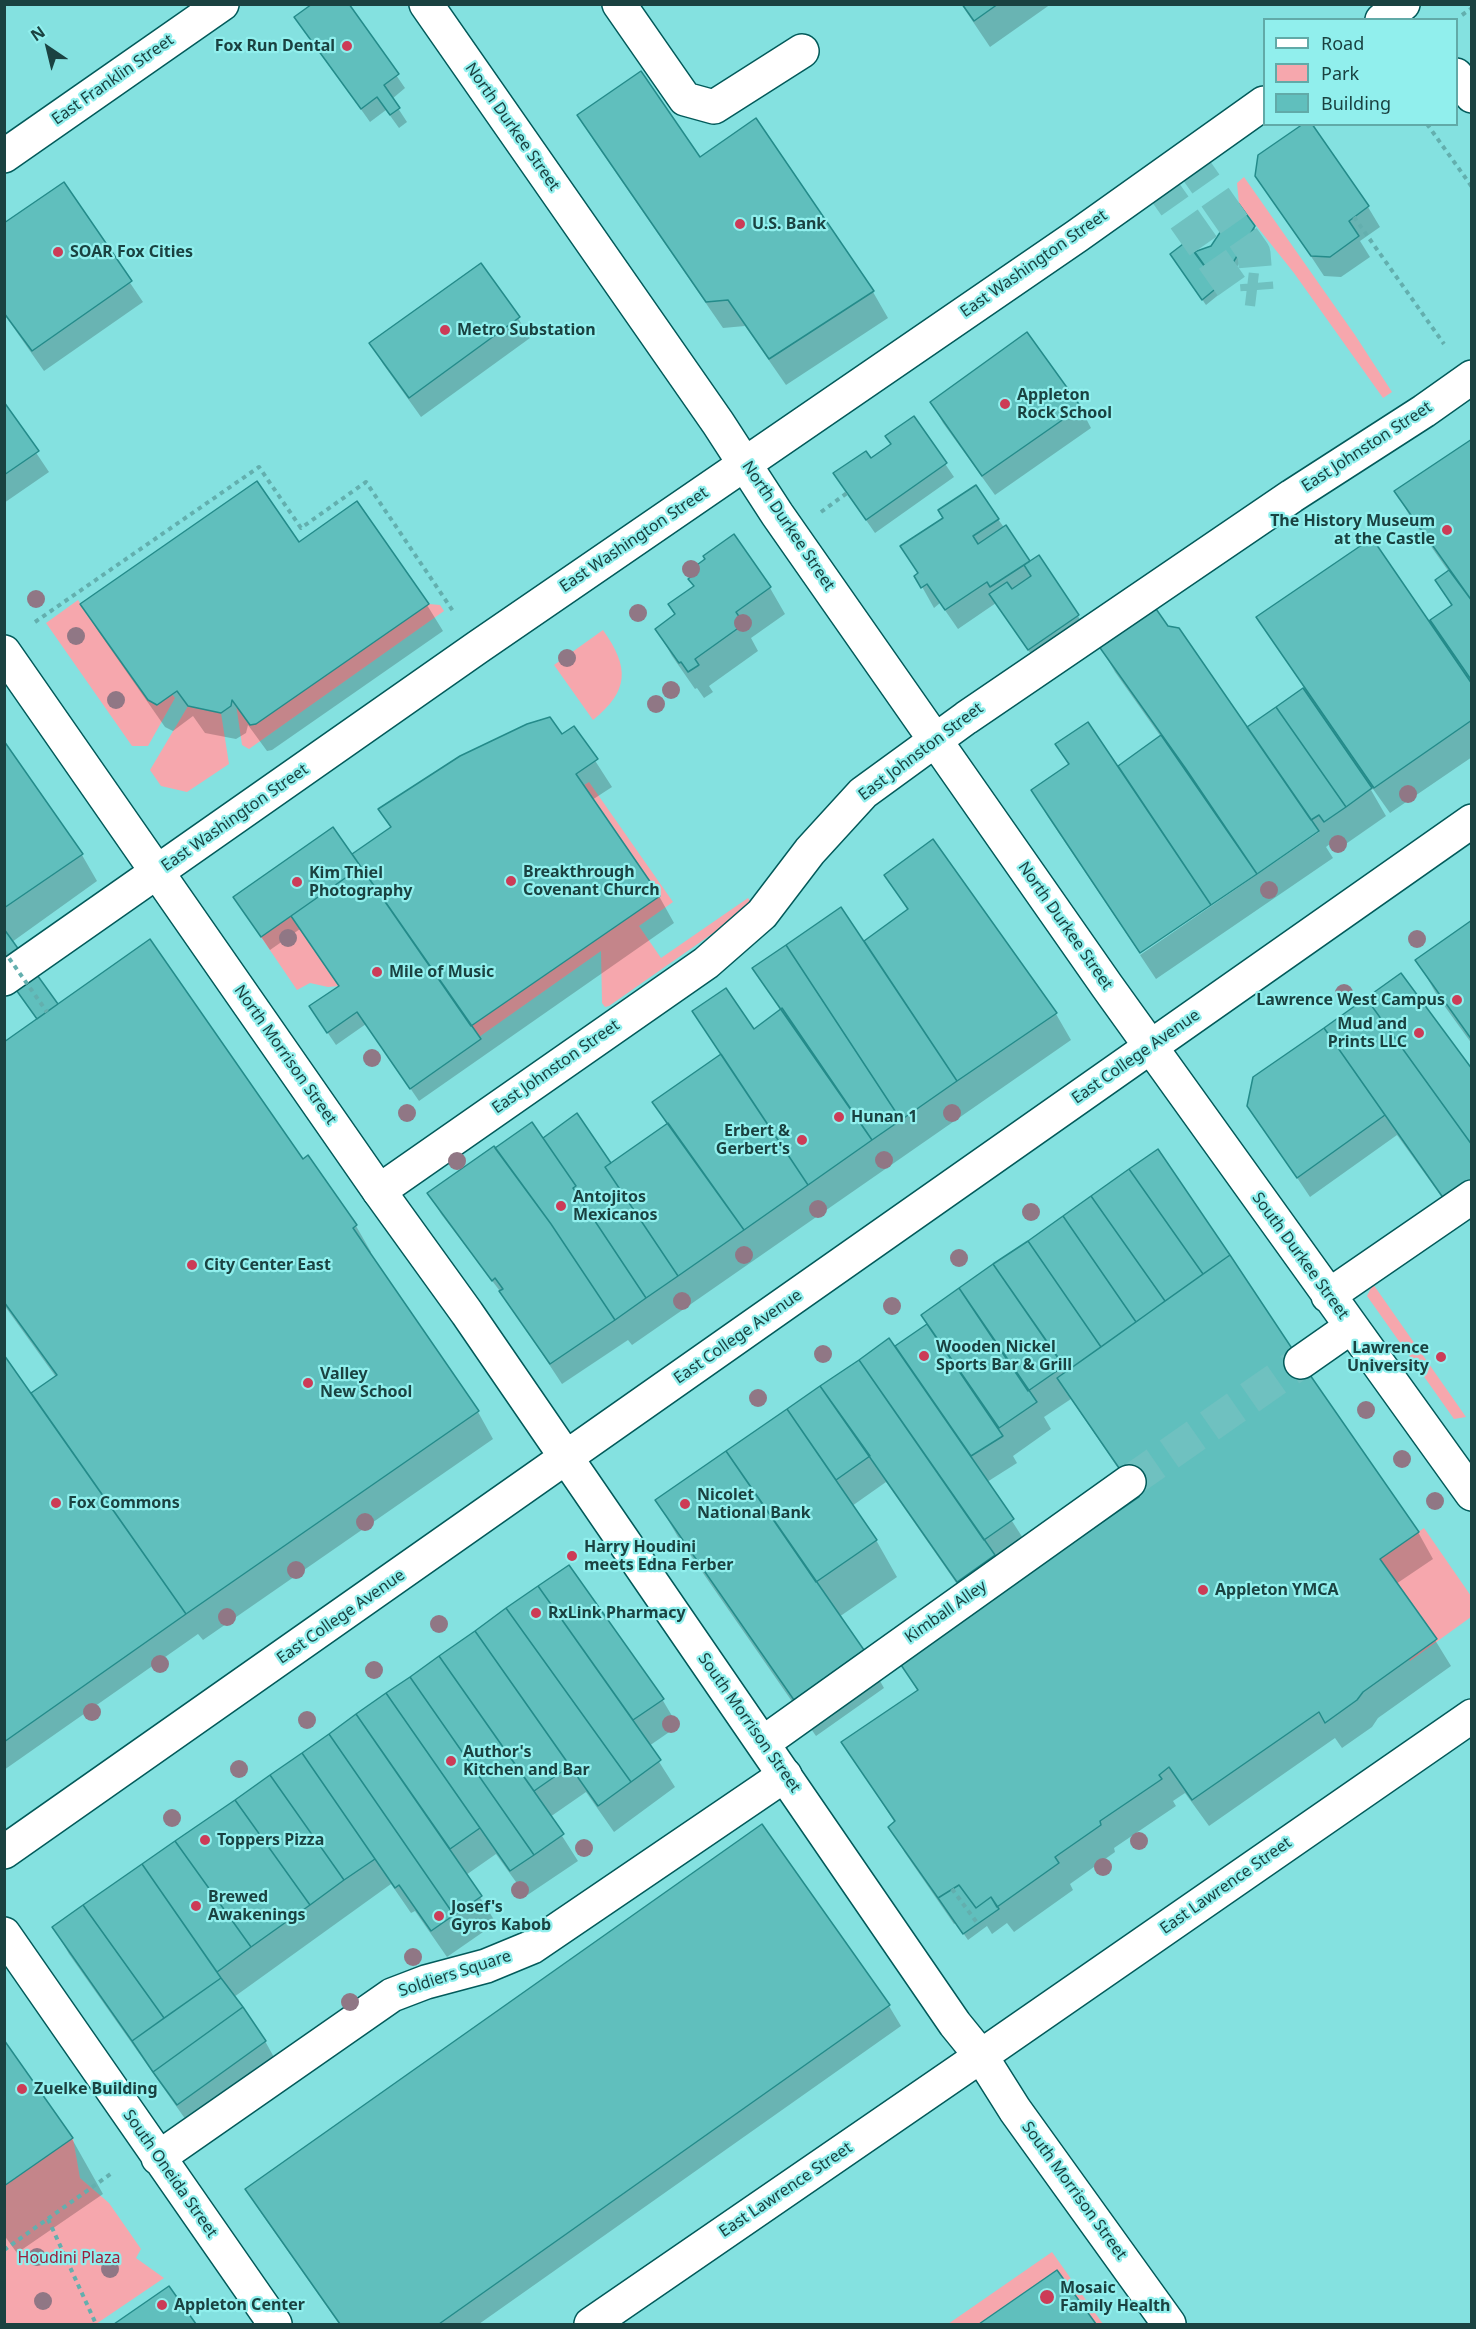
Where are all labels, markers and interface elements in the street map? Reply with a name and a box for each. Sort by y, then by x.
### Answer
north arrow [18,18,78,78]
legend [1263,18,1458,126]
text: N [26,21,49,46]
street label: East Franklin Street [48,31,178,129]
text: Road [1321,31,1364,55]
place label: Fox Run Dental [215,36,335,56]
marker: Fox Run Dental [340,39,354,53]
street label: North Durkee Street [461,59,563,195]
text: Park [1321,61,1359,85]
text: Building [1321,91,1391,115]
street label: East Washington Street [957,206,1111,322]
place label: U.S. Bank [752,214,826,234]
marker: U.S. Bank [733,217,747,231]
place label: SOAR Fox Cities [70,242,193,262]
marker: SOAR Fox Cities [51,245,65,259]
place label: Metro Substation [457,320,596,340]
marker: Metro Substation [438,323,452,337]
place label: Appleton Rock School [1017,385,1112,423]
marker: Appleton Rock School [998,397,1012,411]
street label: East Johnston Street [1298,398,1436,496]
street label: North Durkee Street [738,458,838,594]
street label: East Washington Street [556,483,712,597]
place label: The History Museum at the Castle [1270,511,1435,549]
marker: The History Museum at the Castle [1440,523,1454,537]
street label: East Johnston Street [855,699,987,805]
street label: East Washington Street [158,760,312,876]
street label: North Durkee Street [1014,858,1116,994]
place label: Breakthrough Covenant Church [523,862,660,900]
place label: Kim Thiel Photography [309,863,412,901]
marker: Breakthrough Covenant Church [504,874,518,888]
marker: Kim Thiel Photography [290,875,304,889]
place label: Mile of Music [389,962,494,982]
marker: Mile of Music [370,965,384,979]
street label: North Morrison Street [230,982,340,1128]
place label: Lawrence West Campus [1256,990,1445,1010]
marker: Lawrence West Campus [1450,993,1464,1007]
street label: East College Avenue [1068,1006,1204,1108]
place label: Mud and Prints LLC [1328,1014,1407,1052]
street label: East Johnston Street [489,1016,623,1118]
marker: Mud and Prints LLC [1412,1026,1426,1040]
place label: Hunan 1 [851,1107,917,1127]
marker: Hunan 1 [832,1110,846,1124]
place label: Erbert & Gerbert's [716,1121,790,1159]
marker: Erbert & Gerbert's [795,1133,809,1147]
place label: Antojitos Mexicanos [573,1187,658,1225]
street label: South Durkee Street [1248,1189,1352,1323]
marker: Antojitos Mexicanos [554,1199,568,1213]
place label: City Center East [204,1255,331,1275]
marker: City Center East [185,1258,199,1272]
street label: East College Avenue [670,1286,806,1388]
place label: Wooden Nickel Sports Bar & Grill [936,1337,1072,1375]
place label: Lawrence University [1347,1338,1429,1376]
marker: Wooden Nickel Sports Bar & Grill [917,1349,931,1363]
marker: Lawrence University [1434,1350,1448,1364]
place label: Valley New School [320,1364,412,1402]
marker: Valley New School [301,1376,315,1390]
place label: Nicolet National Bank [697,1485,811,1523]
place label: Fox Commons [68,1493,180,1513]
marker: Fox Commons [49,1496,63,1510]
marker: Nicolet National Bank [678,1497,692,1511]
place label: Harry Houdini meets Edna Ferber [584,1537,733,1575]
marker: Harry Houdini meets Edna Ferber [565,1549,579,1563]
street label: East College Avenue [273,1566,409,1668]
street label: Kimball Alley [901,1577,991,1647]
place label: Appleton YMCA [1215,1580,1339,1600]
marker: Appleton YMCA [1196,1583,1210,1597]
place label: RxLink Pharmacy [548,1603,686,1623]
marker: RxLink Pharmacy [529,1606,543,1620]
street label: South Morrison Street [694,1650,804,1796]
place label: Author's Kitchen and Bar [463,1742,590,1780]
marker: Author's Kitchen and Bar [444,1754,458,1768]
place label: Toppers Pizza [217,1830,324,1850]
marker: Toppers Pizza [198,1833,212,1847]
street label: East Lawrence Street [1157,1833,1295,1939]
place label: Brewed Awakenings [208,1887,306,1925]
place label: Josef's Gyros Kabob [451,1897,551,1935]
marker: Brewed Awakenings [189,1899,203,1913]
marker: Josef's Gyros Kabob [432,1909,446,1923]
street label: Soldiers Square [396,1947,514,2001]
place label: Zuelke Building [34,2079,158,2099]
marker: Zuelke Building [15,2082,29,2096]
street label: South Oneida Street [119,2107,221,2241]
street label: South Morrison Street [1018,2118,1130,2264]
street label: East Lawrence Street [716,2138,856,2242]
park label: Houdini Plaza [18,2248,120,2268]
place label: Mosaic Family Health [1060,2278,1170,2316]
marker: Mosaic Family Health [1038,2288,1056,2306]
place label: Appleton Center [174,2295,305,2315]
marker: Appleton Center [155,2298,169,2312]

